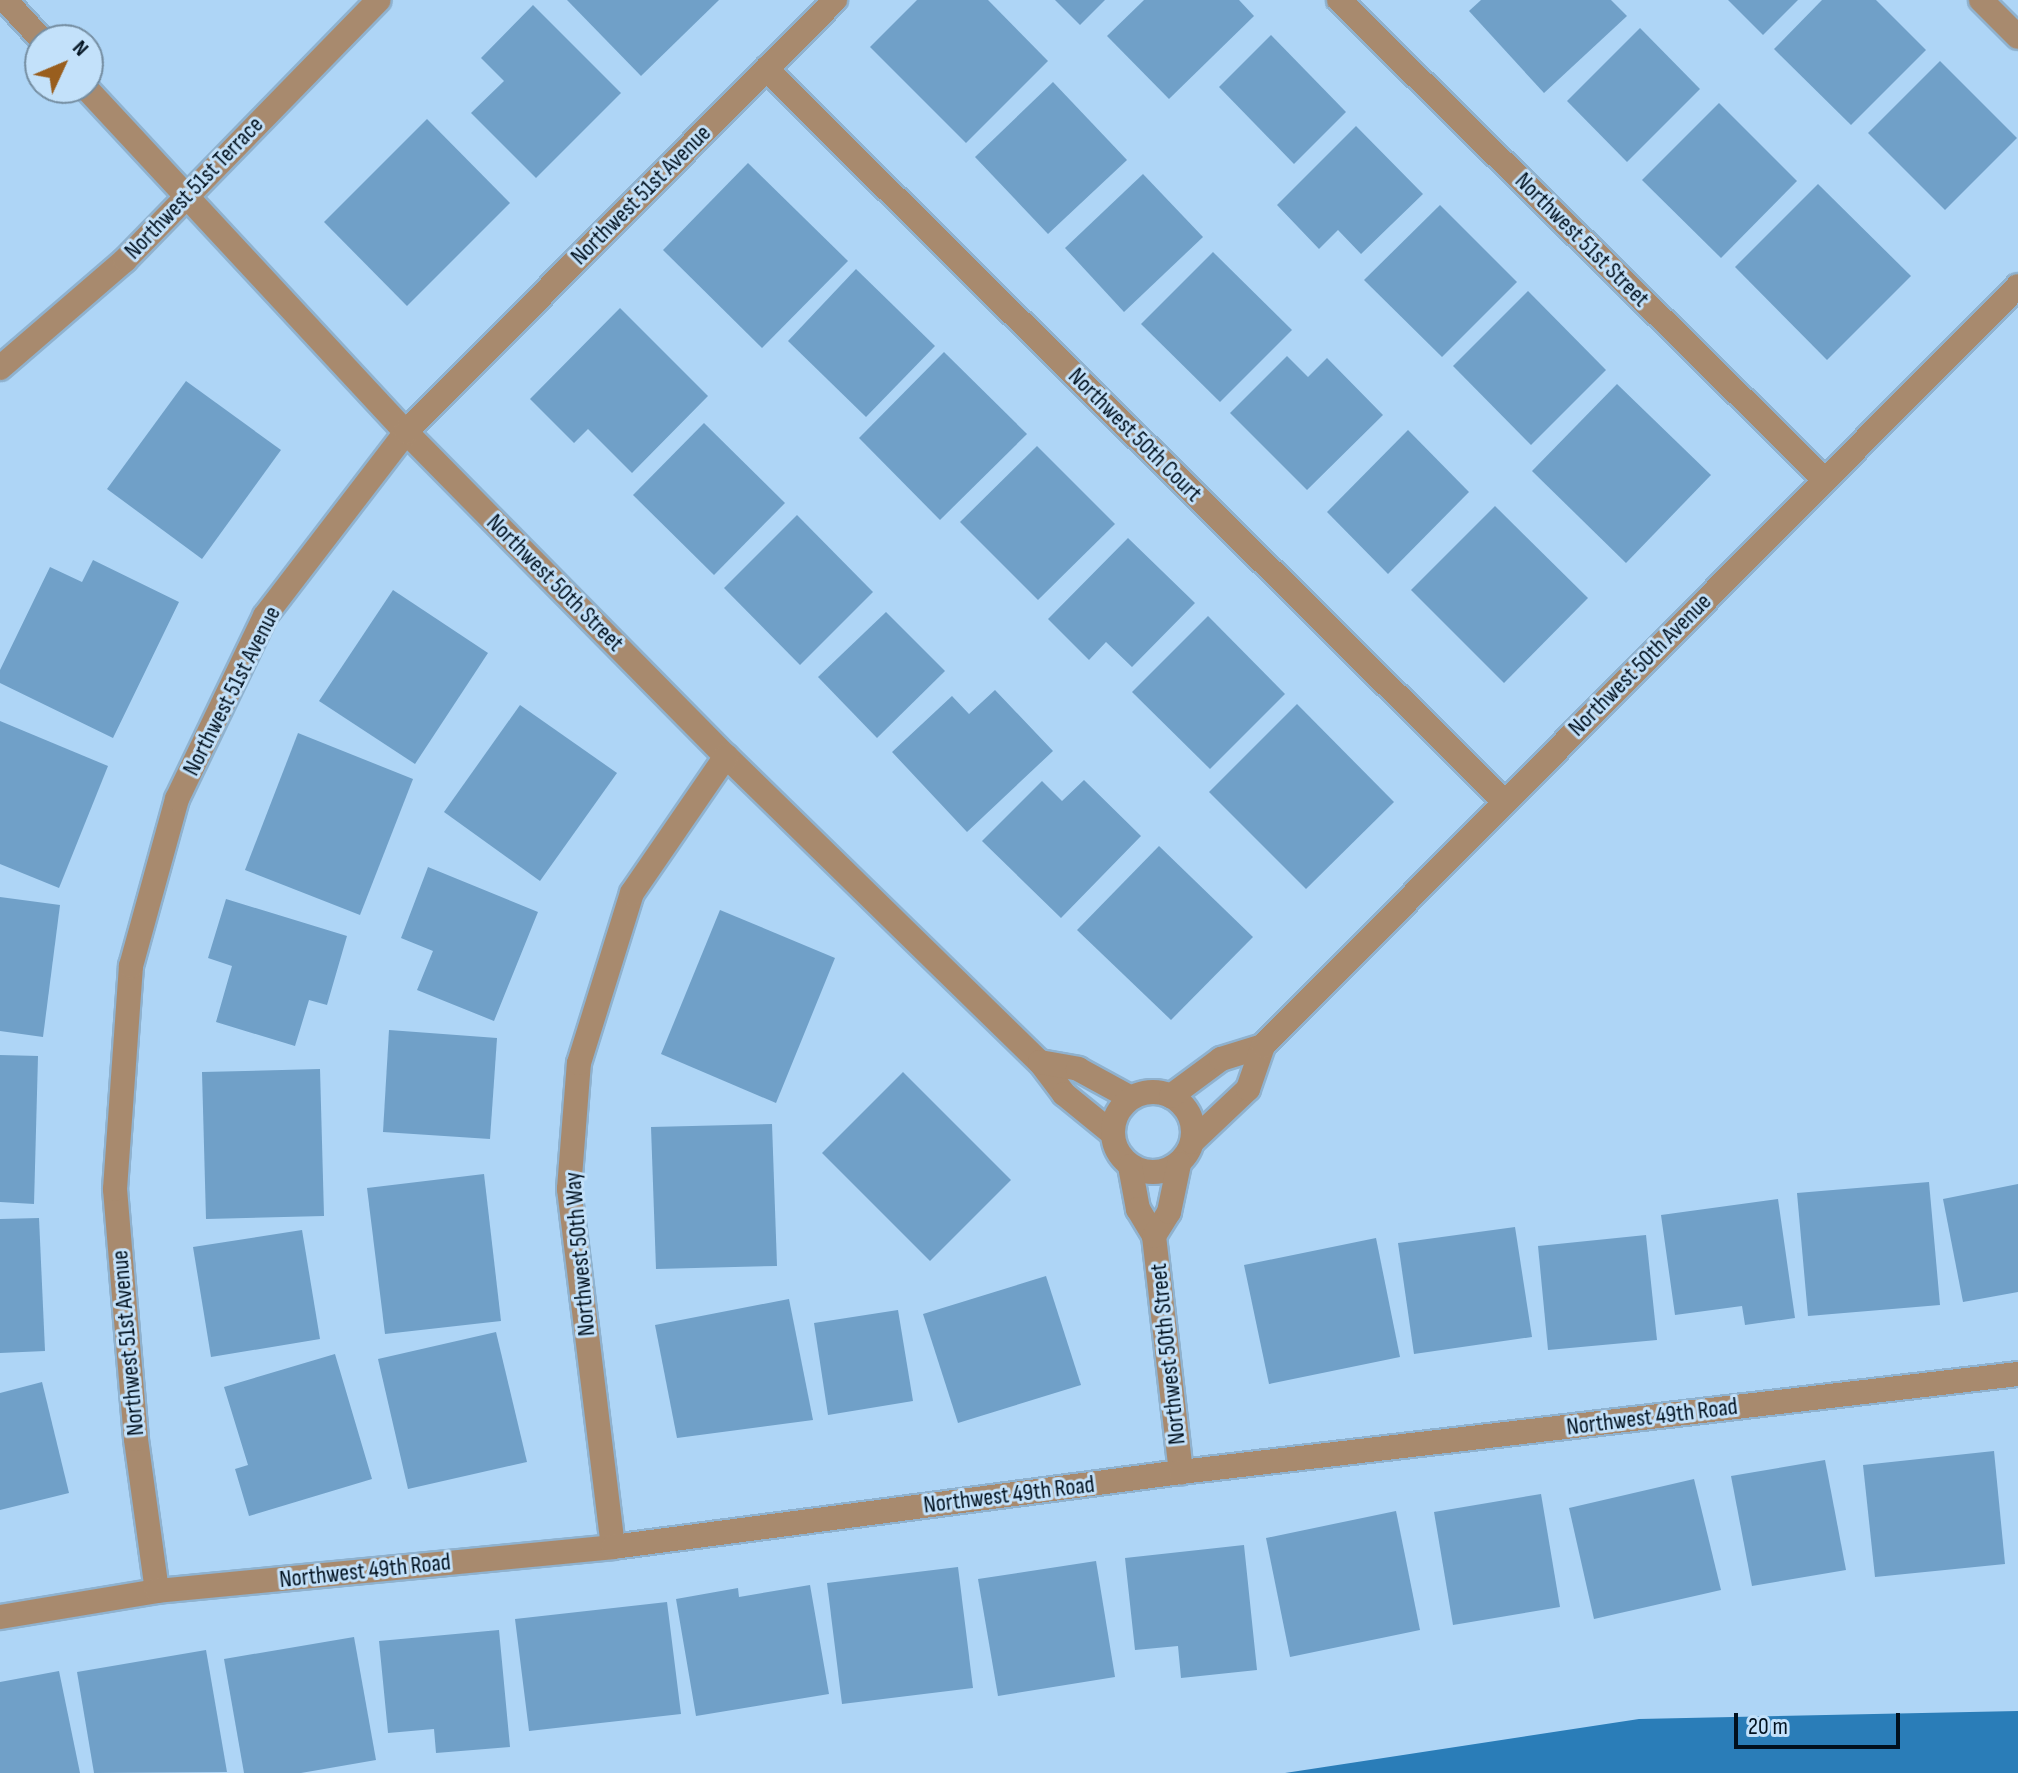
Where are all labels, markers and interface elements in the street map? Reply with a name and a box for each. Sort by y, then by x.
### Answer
north arrow [24,24,104,104]
text: N [66,35,94,62]
street label: Northwest 51st Terrace [119,111,269,265]
street label: Northwest 51st Avenue [565,119,717,271]
street label: Northwest 51st Street [1509,167,1655,313]
street label: Northwest 50th Court [1062,362,1208,508]
street label: Northwest 50th Street [480,508,630,658]
street label: Northwest 50th Avenue [1563,588,1717,742]
street label: Northwest 51st Avenue [177,602,287,780]
street label: Northwest 50th Way [558,1171,602,1337]
street label: Northwest 51st Avenue [106,1249,150,1437]
street label: Northwest 50th Street [1144,1262,1192,1446]
street label: Northwest 49th Road [1565,1392,1739,1442]
street label: Northwest 49th Road [922,1470,1096,1520]
street label: Northwest 49th Road [278,1548,452,1594]
scale bar [1738,1697,1904,1747]
text: 20 m [1748,1712,1788,1741]

